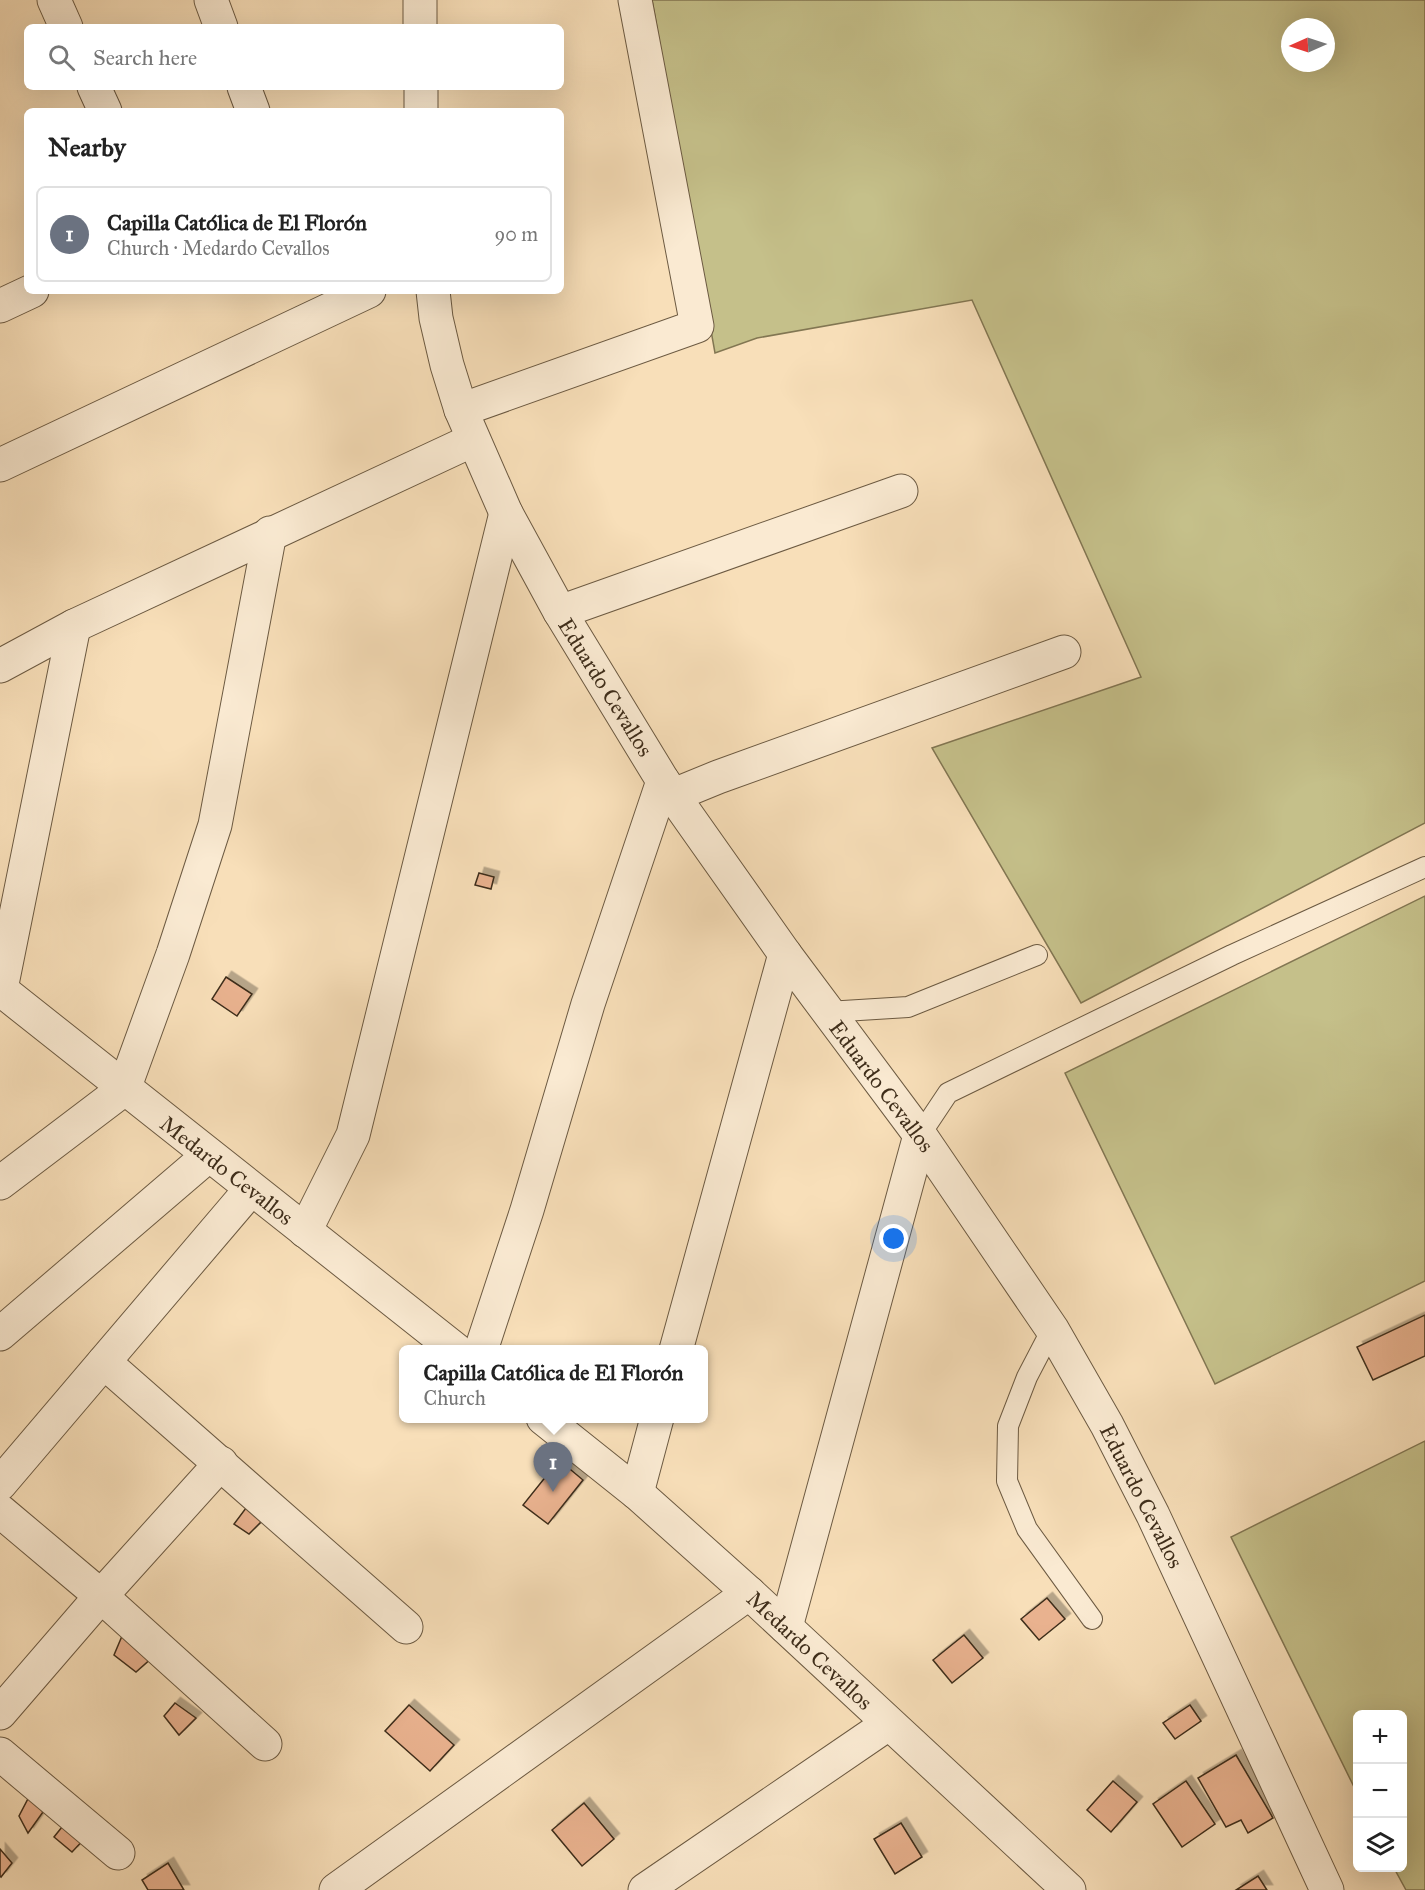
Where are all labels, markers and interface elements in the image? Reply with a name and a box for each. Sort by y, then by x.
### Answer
north arrow [1281,18,1335,72]
search box [24,24,564,90]
icon: search [45,41,78,74]
text: Search here [93,44,197,71]
text: Nearby [48,131,126,163]
text: Capilla Católica de El Florón [107,209,367,236]
text: 1 [66,222,73,246]
text: 90 m [495,222,538,246]
text: Church · Medardo Cevallos [107,236,330,260]
street label: Eduardo Cevallos [552,613,659,761]
street label: Eduardo Cevallos [823,1015,940,1157]
street label: Medardo Cevallos [155,1110,299,1231]
your location [879,1224,908,1253]
popup [399,1345,708,1423]
text: Capilla Católica de El Florón [424,1359,683,1386]
text: Church [424,1386,486,1410]
street label: Eduardo Cevallos [1094,1420,1189,1573]
pin: 1 [534,1442,572,1492]
street label: Medardo Cevallos [741,1585,878,1716]
map controls [1353,1710,1407,1872]
button: + [1353,1710,1407,1764]
button: − [1353,1764,1407,1818]
button: layers [1353,1818,1407,1872]

